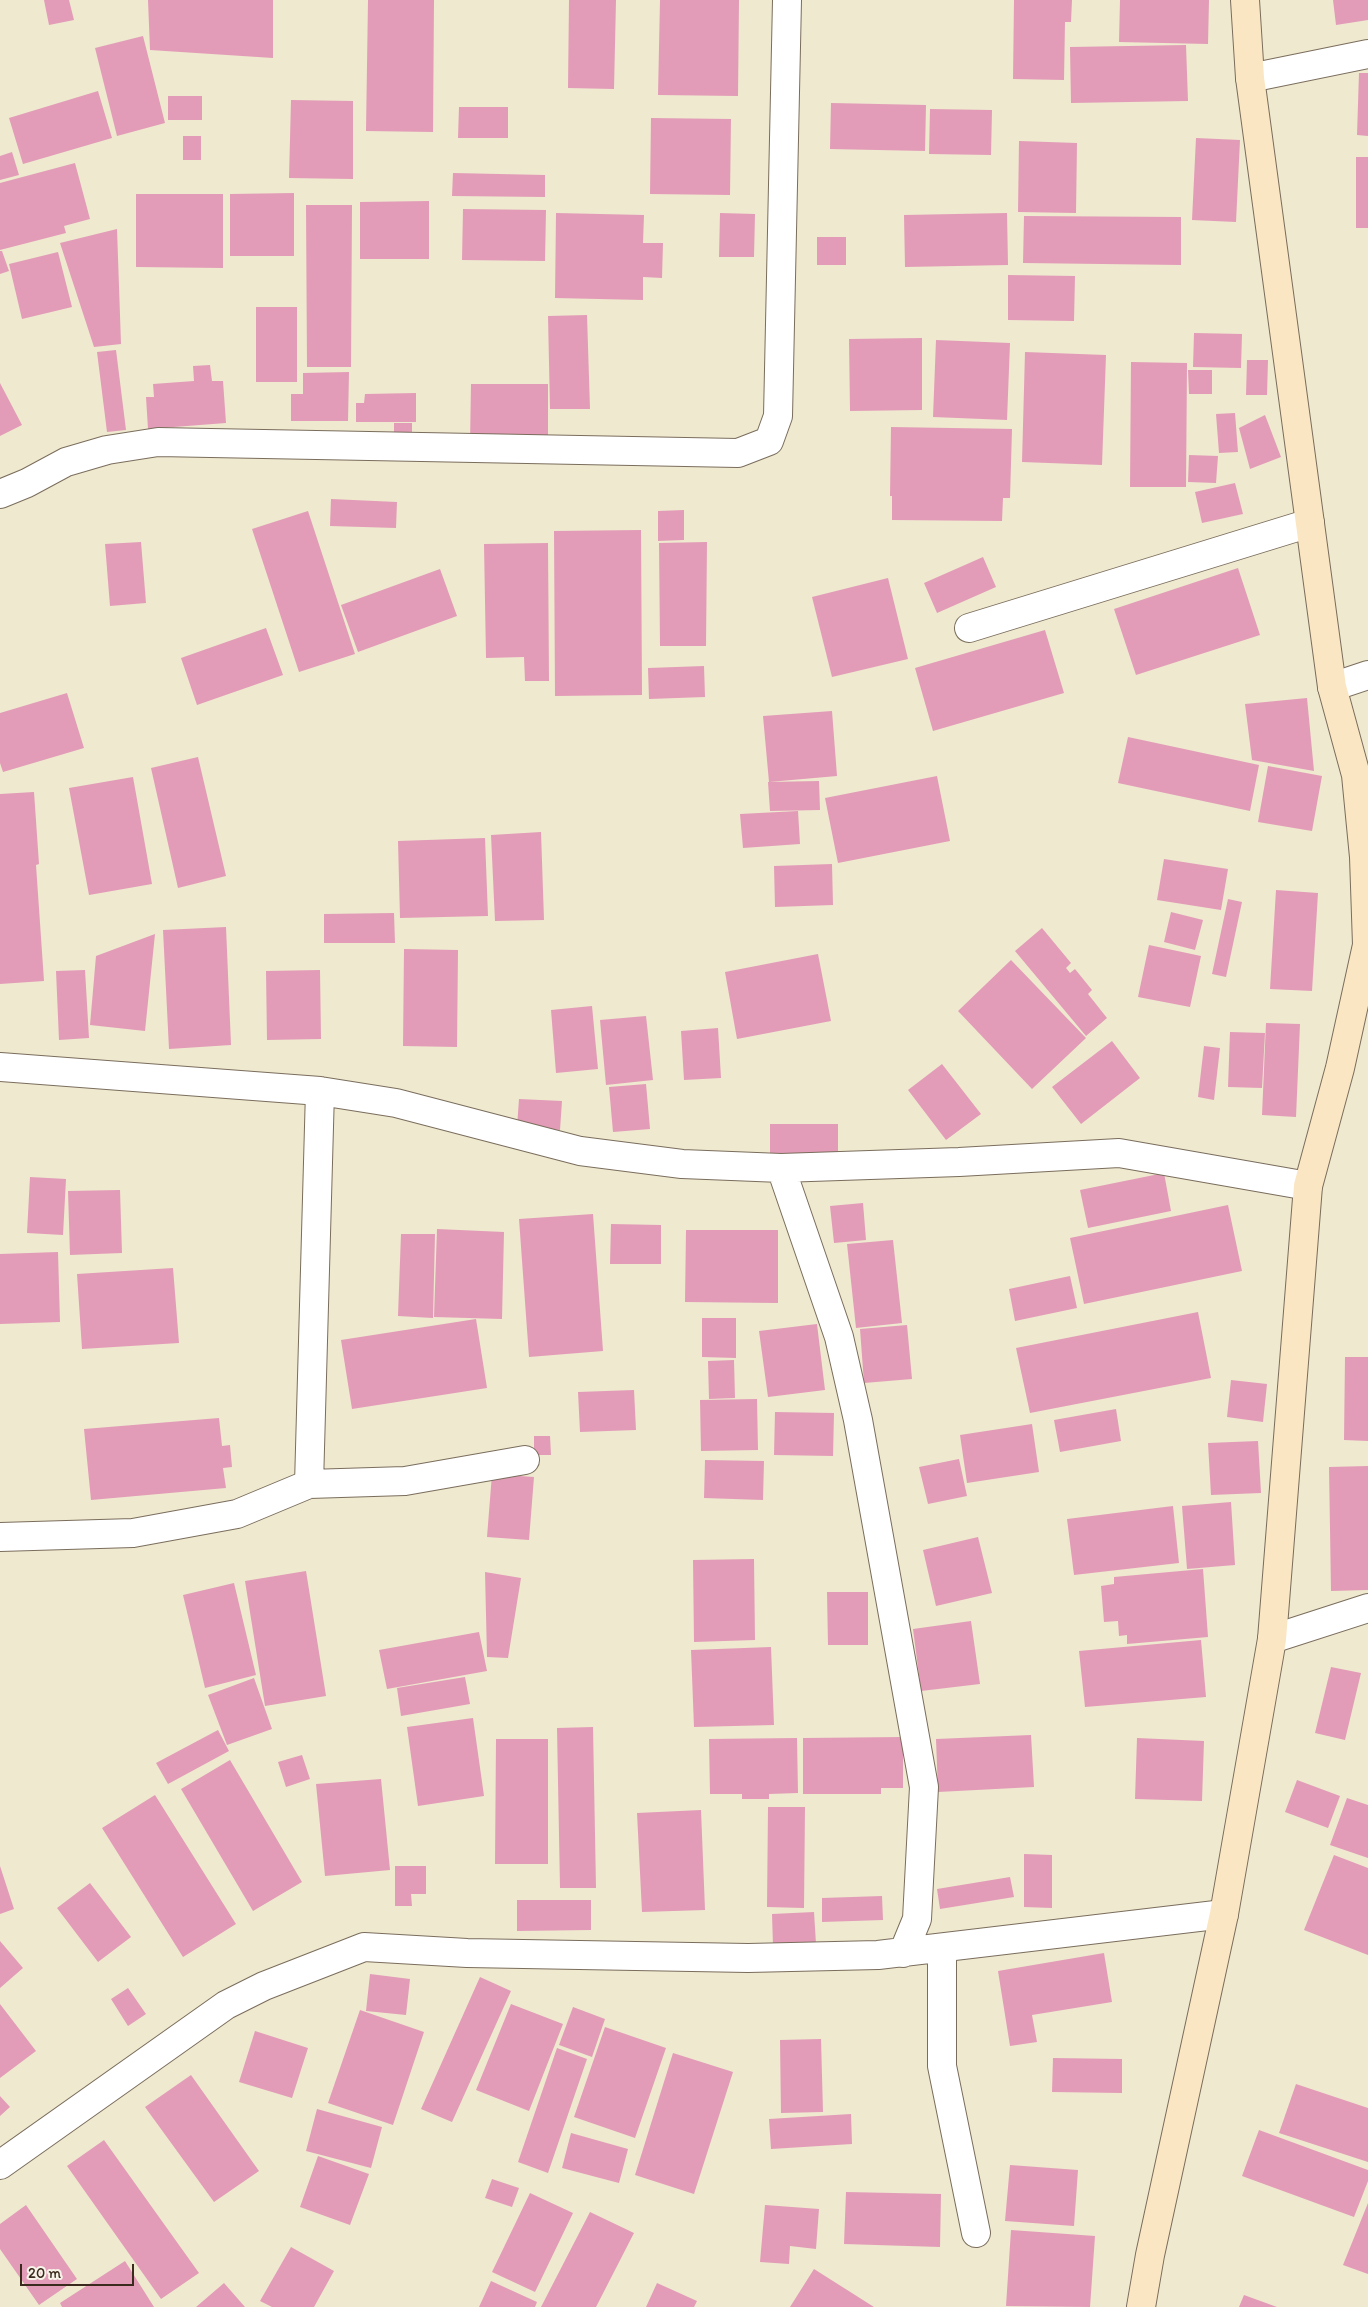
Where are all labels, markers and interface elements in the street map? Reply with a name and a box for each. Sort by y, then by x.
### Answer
scale bar [22,2254,136,2286]
text: 20 m [28,2264,61,2282]

